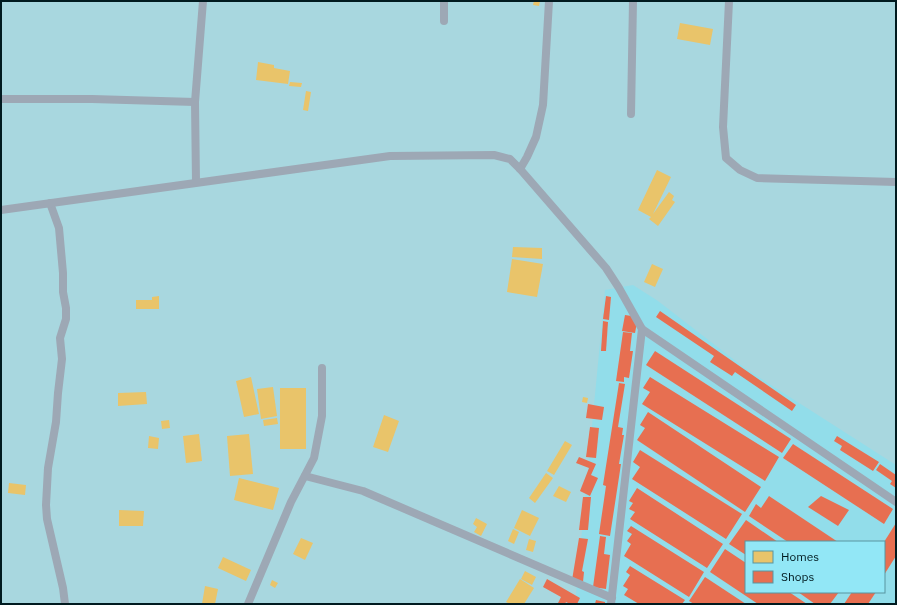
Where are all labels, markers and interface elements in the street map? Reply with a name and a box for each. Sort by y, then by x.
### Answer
legend [745,541,885,593]
text: Homes [781,549,819,564]
text: Shops [781,569,814,584]

